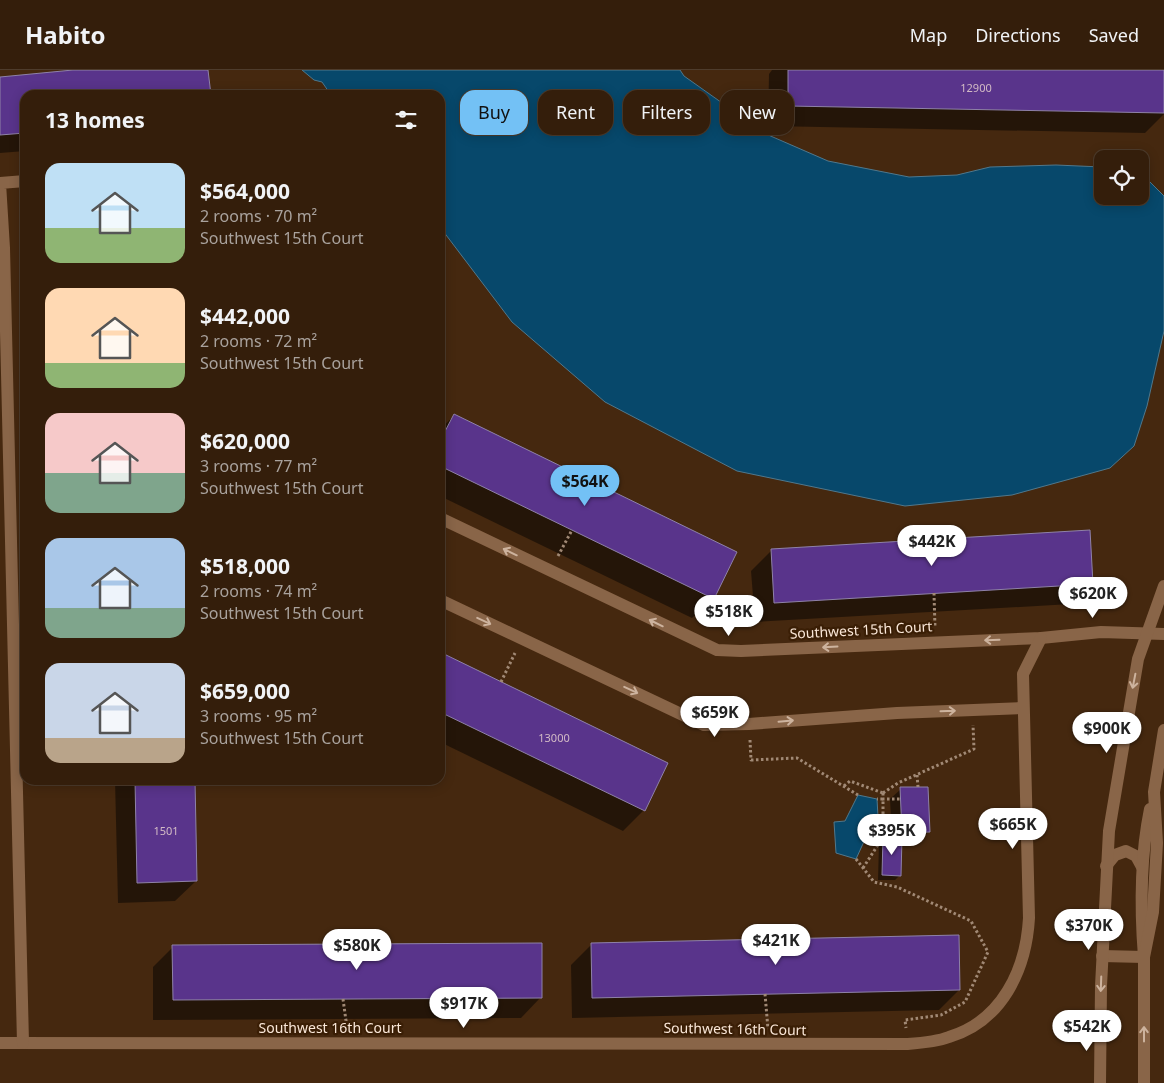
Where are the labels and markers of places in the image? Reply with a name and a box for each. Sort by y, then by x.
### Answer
pin: $564K [550,464,620,507]
pin: $442K [897,524,967,567]
pin: $620K [1058,576,1128,619]
pin: $518K [694,594,764,637]
pin: $659K [680,696,750,738]
pin: $900K [1072,712,1142,754]
pin: $665K [978,808,1048,850]
pin: $395K [857,814,927,856]
pin: $370K [1054,908,1124,951]
pin: $421K [741,924,811,966]
pin: $580K [322,928,392,971]
pin: $917K [429,986,499,1029]
pin: $542K [1052,1010,1122,1052]

